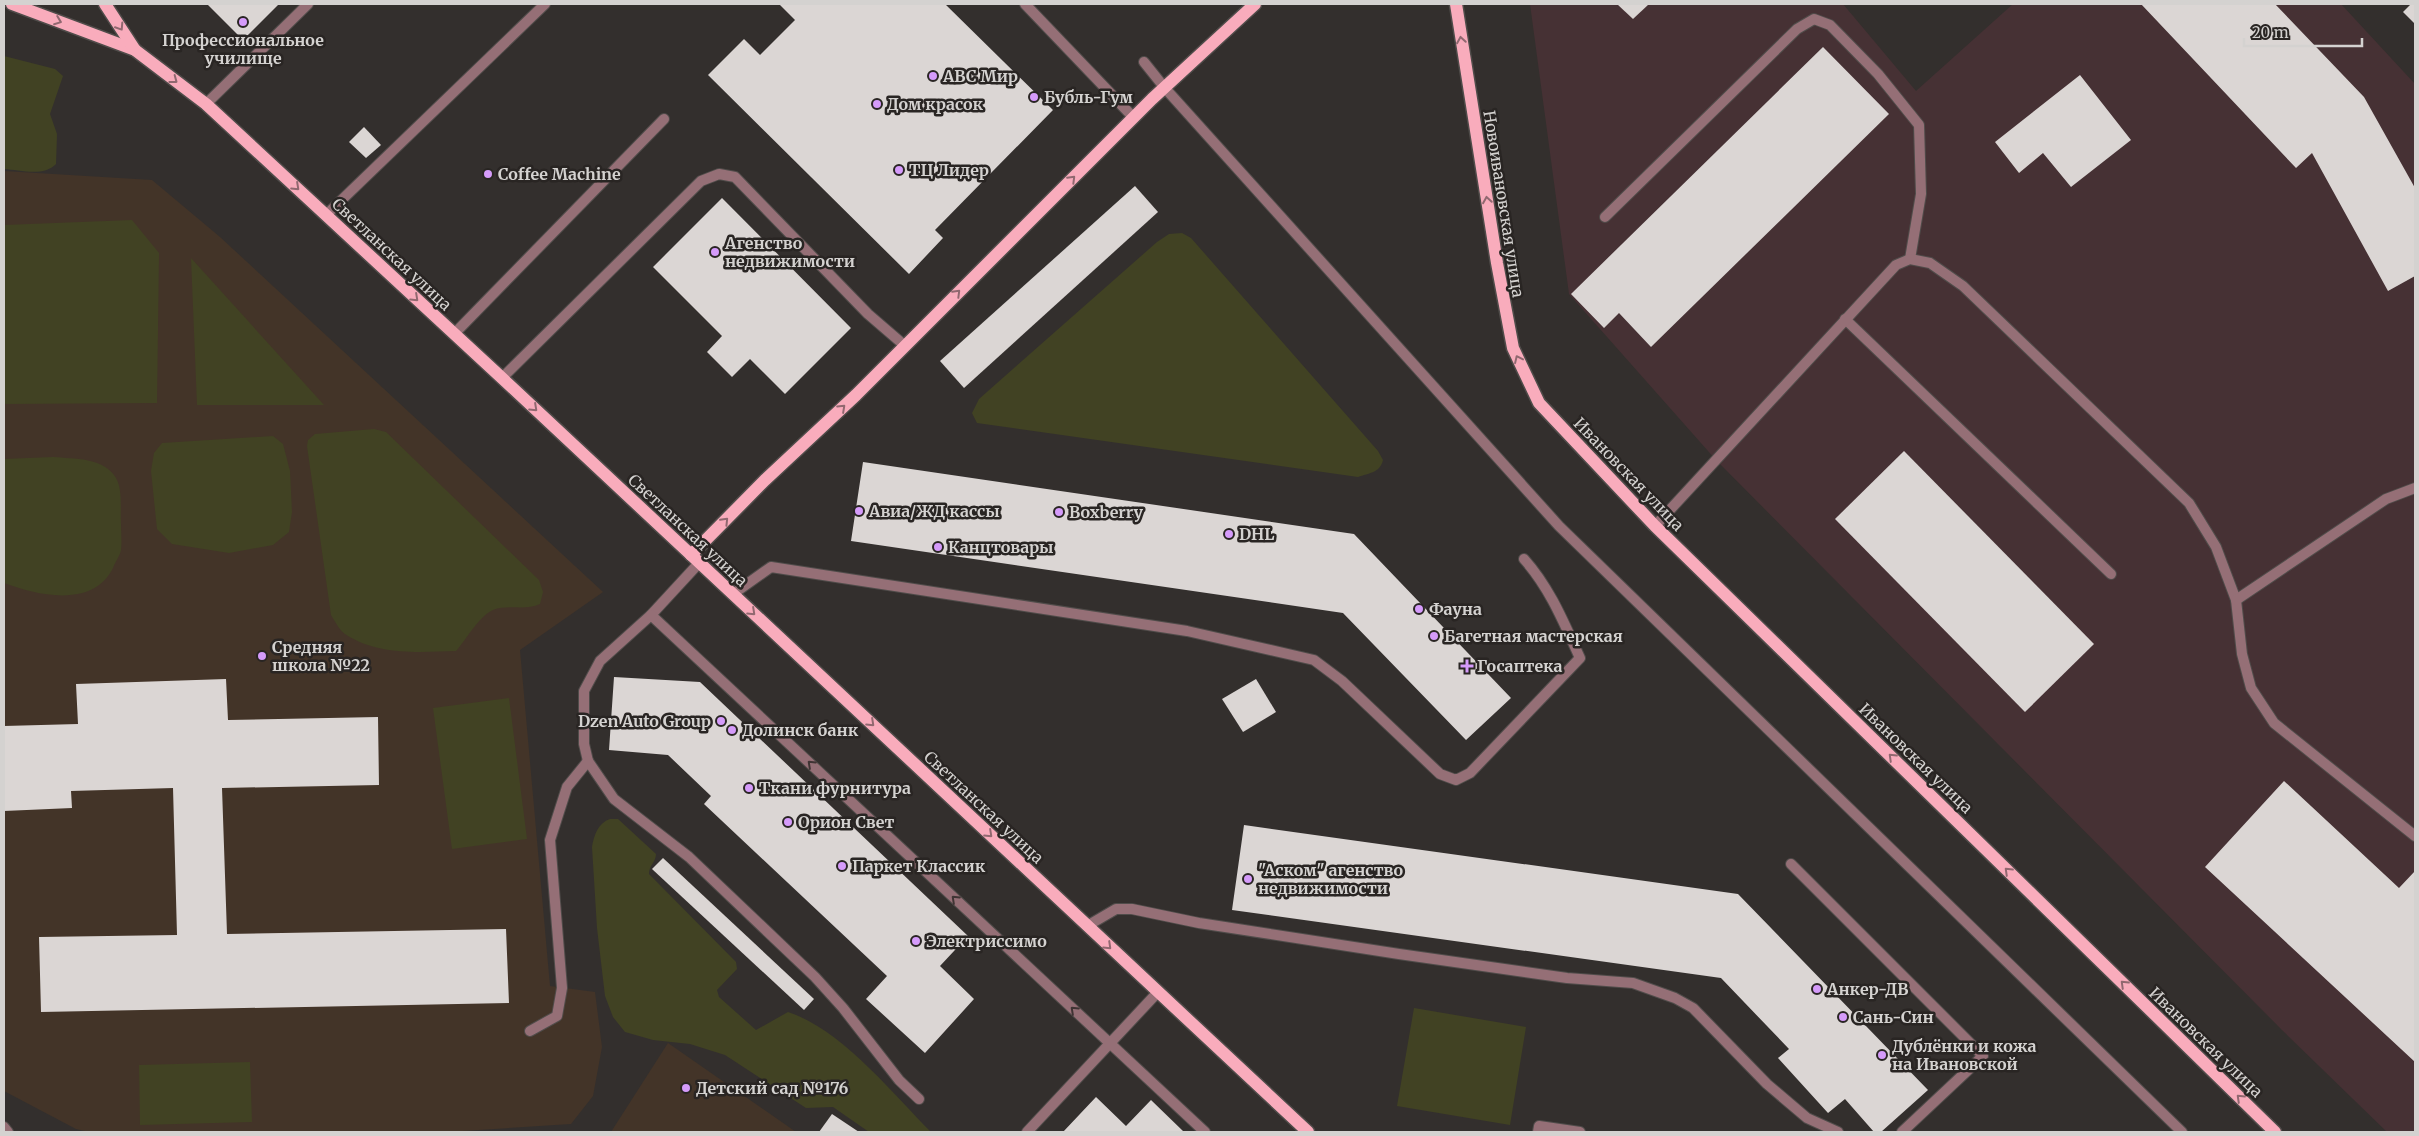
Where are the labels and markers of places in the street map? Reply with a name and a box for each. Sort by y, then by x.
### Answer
marker: Профессиональное училище [237,16,249,28]
place label: Профессиональное училище [162,30,324,68]
place label: ABC Мир [942,66,1018,86]
marker: ABC Мир [927,70,939,82]
place label: Бубль-Гум [1044,87,1134,107]
marker: Бубль-Гум [1028,91,1040,103]
place label: Дом красок [887,94,983,114]
marker: Дом красок [871,98,883,110]
place label: ТЦ Лидер [909,160,989,180]
place label: Coffee Machine [498,164,621,184]
marker: ТЦ Лидер [893,164,905,176]
marker: Coffee Machine [482,168,494,180]
place label: Агенство недвижимости [724,233,855,271]
marker: Агенство недвижимости [709,246,721,258]
place label: Авиа/ЖД кассы [868,501,1000,521]
place label: Boxberry [1069,502,1144,522]
marker: Авиа/ЖД кассы [853,505,865,517]
marker: Boxberry [1053,506,1065,518]
place label: DHL [1239,524,1274,544]
marker: DHL [1223,528,1235,540]
place label: Канцтовары [948,537,1054,557]
marker: Канцтовары [932,541,944,553]
place label: Фауна [1429,599,1482,619]
marker: Фауна [1413,603,1425,615]
place label: Багетная мастерская [1444,626,1623,646]
marker: Багетная мастерская [1428,630,1440,642]
place label: Средняя школа №22 [272,637,370,675]
marker: Средняя школа №22 [256,650,268,662]
place label: Госаптека [1477,656,1563,676]
marker: Госаптека [1461,660,1473,672]
place label: Dzen Auto Group [578,711,711,731]
marker: Dzen Auto Group [715,715,727,727]
place label: Долинск банк [742,720,859,740]
marker: Долинск банк [726,724,738,736]
place label: Ткани фурнитура [759,778,911,798]
marker: Ткани фурнитура [743,782,755,794]
place label: Орион Свет [798,812,895,832]
marker: Орион Свет [782,816,794,828]
place label: Паркет Классик [852,856,986,876]
marker: Паркет Классик [836,860,848,872]
place label: "Аском" агенство недвижимости [1258,860,1404,898]
marker: "Аском" агенство недвижимости [1242,873,1254,885]
place label: Электриссимо [926,931,1047,951]
marker: Электриссимо [910,935,922,947]
place label: Анкер-ДВ [1826,979,1908,999]
marker: Анкер-ДВ [1811,983,1823,995]
place label: Сань-Син [1853,1007,1934,1027]
marker: Сань-Син [1837,1011,1849,1023]
place label: Дублёнки и кожа на Ивановской [1892,1036,2037,1074]
marker: Дублёнки и кожа на Ивановской [1876,1049,1888,1061]
place label: Детский сад №176 [696,1078,848,1098]
marker: Детский сад №176 [680,1082,692,1094]

